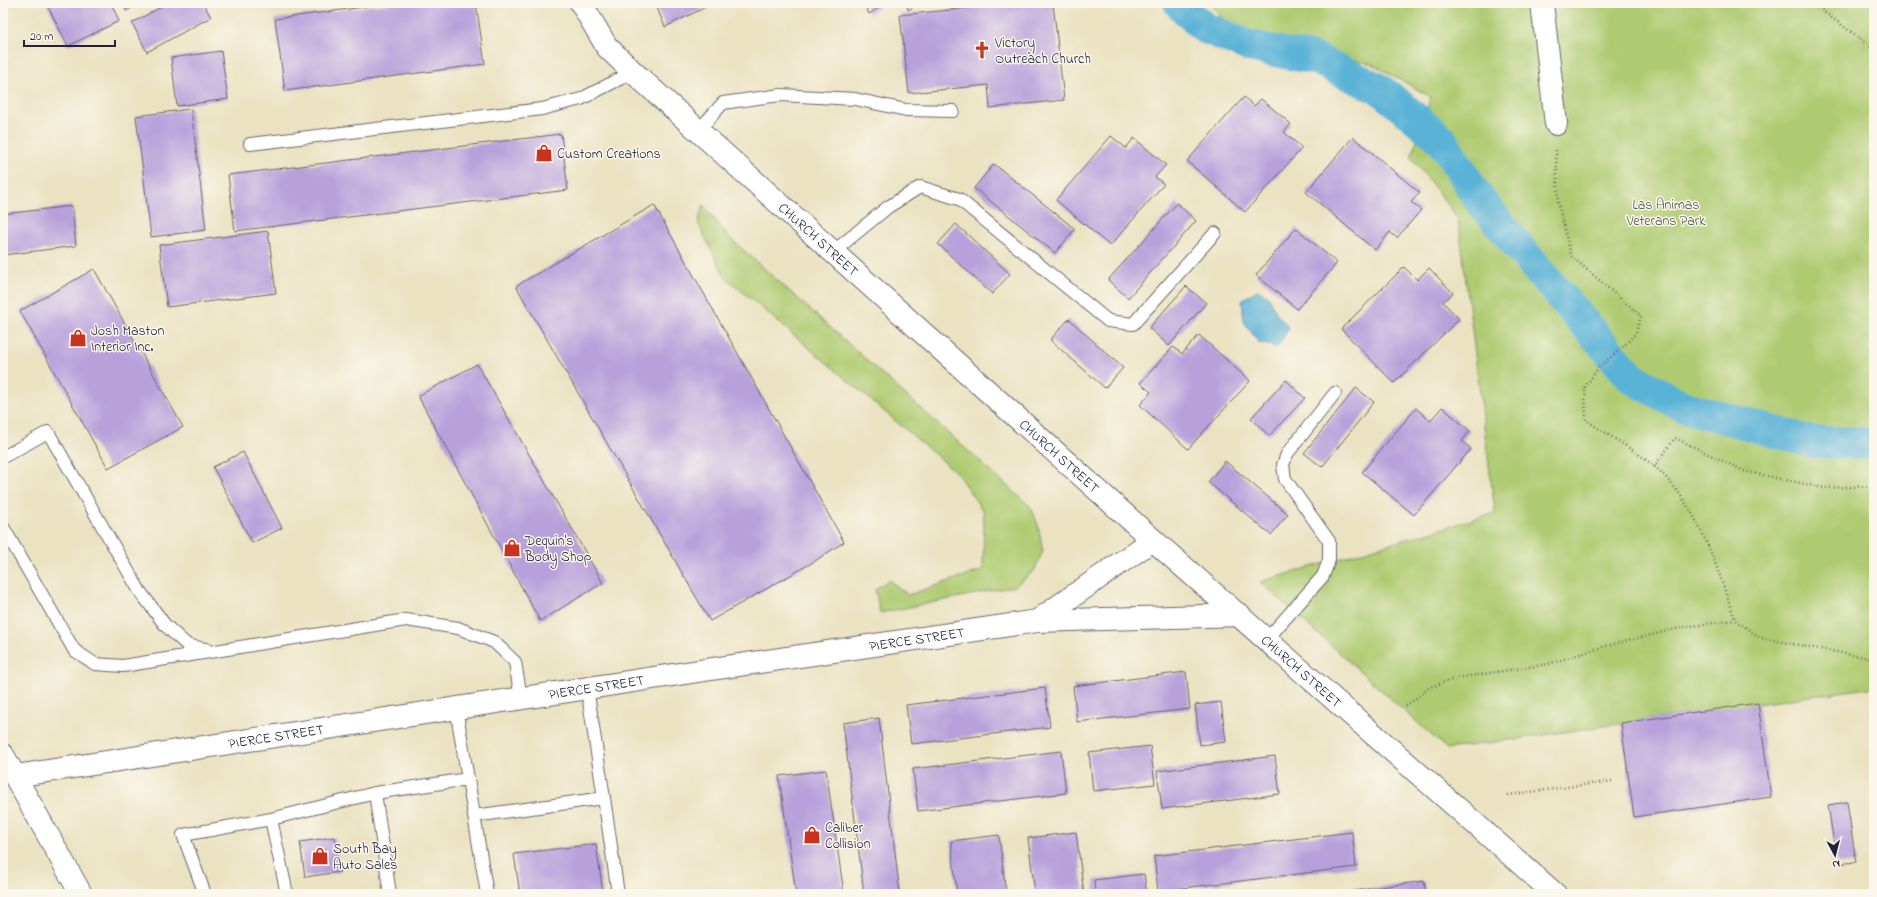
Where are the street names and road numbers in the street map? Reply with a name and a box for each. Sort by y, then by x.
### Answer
street label: CHURCH STREET [773,198,863,282]
street label: CHURCH STREET [1014,415,1103,499]
street label: PIERCE STREET [868,623,966,658]
street label: CHURCH STREET [1256,631,1346,714]
street label: PIERCE STREET [547,671,646,706]
street label: PIERCE STREET [227,720,325,755]

